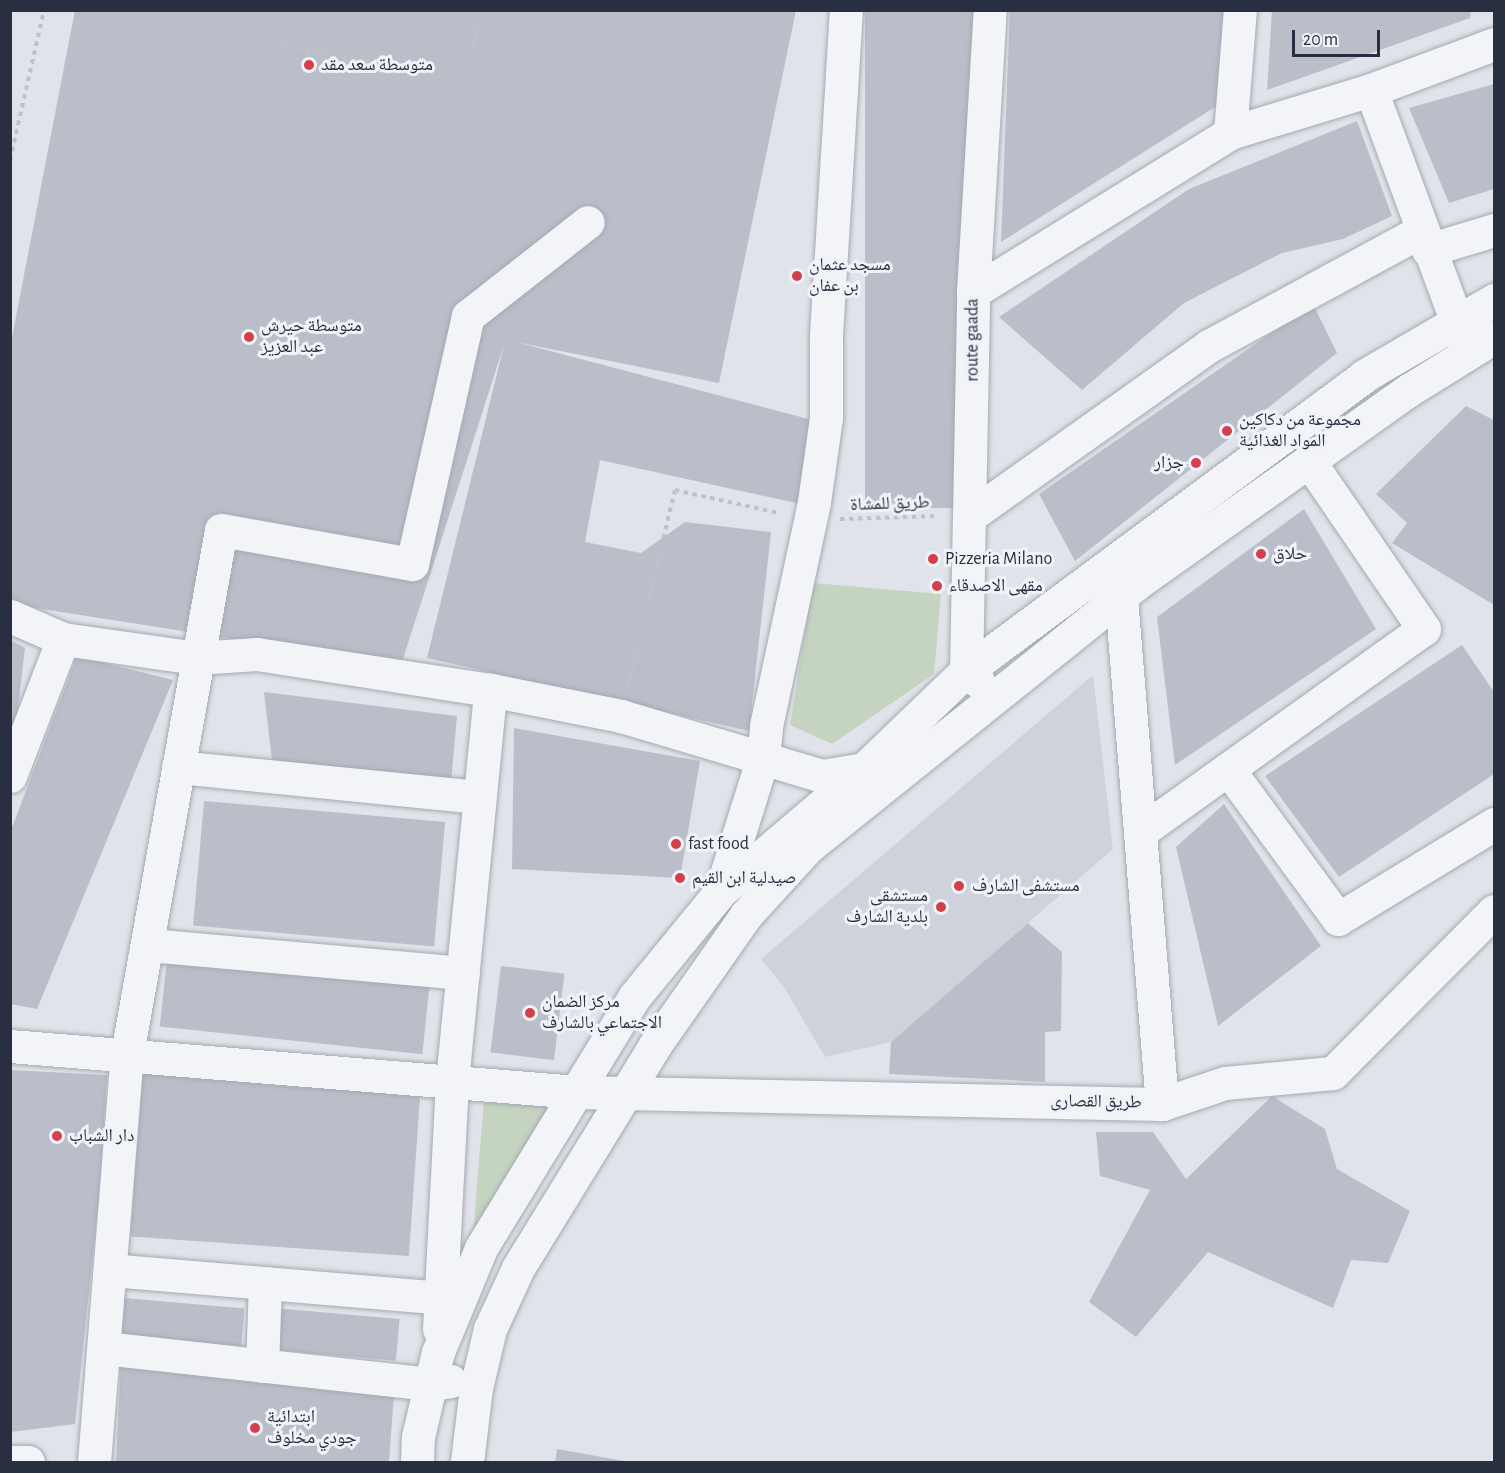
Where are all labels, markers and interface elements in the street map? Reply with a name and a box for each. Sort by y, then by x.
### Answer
scale bar [1295,18,1384,56]
text: 20 m [1303,31,1338,49]
place label: متوسطة سعد مقد [321,54,433,76]
marker: متوسطة سعد مقد [302,58,316,72]
place label: مسجد عثمان بن عفان [809,255,891,298]
marker: مسجد عثمان بن عفان [790,269,804,283]
street label: route gaada [962,298,984,382]
place label: متوسطة حيرش عبد العزيز [261,316,362,358]
marker: متوسطة حيرش عبد العزيز [242,330,256,344]
place label: مجموعة من دكاكين المواد الغذائية [1239,410,1361,452]
marker: مجموعة من دكاكين المواد الغذائية [1220,424,1234,438]
place label: جزار [1154,452,1184,474]
marker: جزار [1189,456,1203,470]
street label: طريق للمشاة [850,492,930,516]
place label: حلاق [1273,543,1307,565]
marker: حلاق [1254,547,1268,561]
place label: Pizzeria Milano [945,548,1052,570]
marker: Pizzeria Milano [926,552,940,566]
place label: مقهى الاصدقاء [949,575,1043,597]
marker: مقهى الاصدقاء [930,579,944,593]
place label: fast food [688,833,749,855]
marker: fast food [669,837,683,851]
place label: صيدلية ابن القيم [692,867,796,889]
marker: صيدلية ابن القيم [673,871,687,885]
place label: مستشفى الشارف [972,875,1080,897]
marker: مستشفى الشارف [950,877,968,895]
place label: مستشقى بلدية الشارف [846,886,928,928]
marker: مستشقى بلدية الشارف [932,898,950,916]
place label: مركز الضمان الاجتماعي بالشارف [542,992,662,1034]
marker: مركز الضمان الاجتماعي بالشارف [523,1006,537,1020]
street label: طريق القصارى [1050,1090,1142,1114]
place label: دار الشباب [69,1125,134,1147]
marker: دار الشباب [50,1129,64,1143]
place label: ابتدائية جودي مخلوف [267,1407,357,1450]
marker: ابتدائية جودي مخلوف [248,1421,262,1435]

